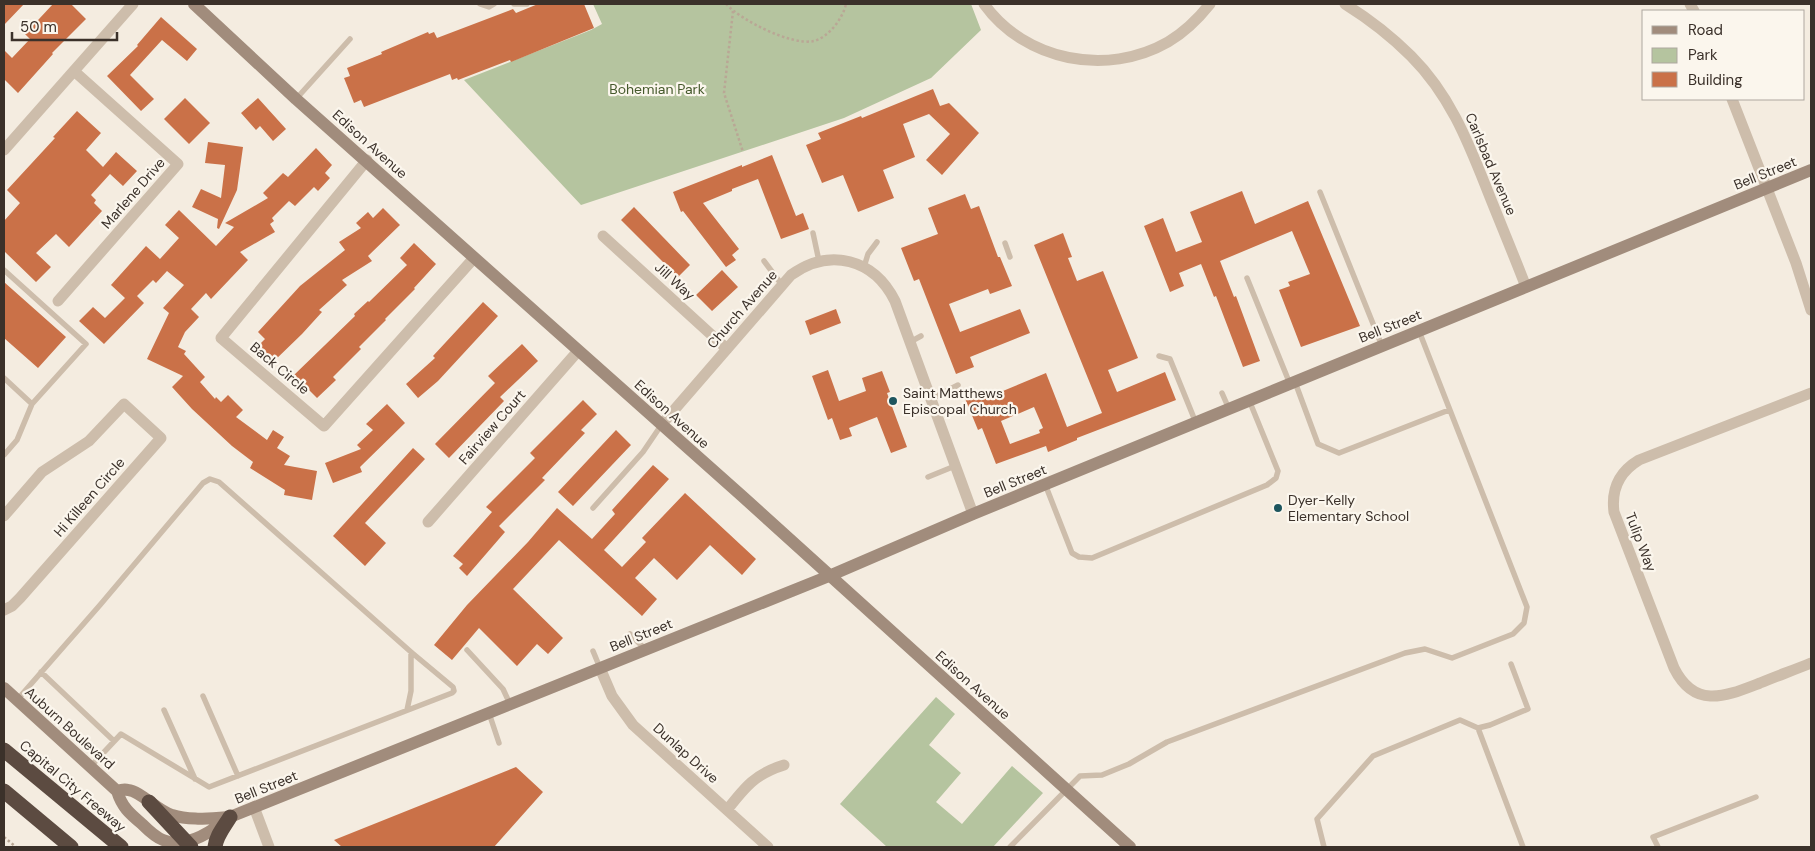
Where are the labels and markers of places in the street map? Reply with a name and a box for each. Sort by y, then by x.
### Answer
place label: Saint Matthews Episcopal Church [903,384,1017,418]
marker: Saint Matthews Episcopal Church [887,395,899,407]
place label: Dyer-Kelly Elementary School [1288,491,1409,525]
marker: Dyer-Kelly Elementary School [1272,502,1284,514]

